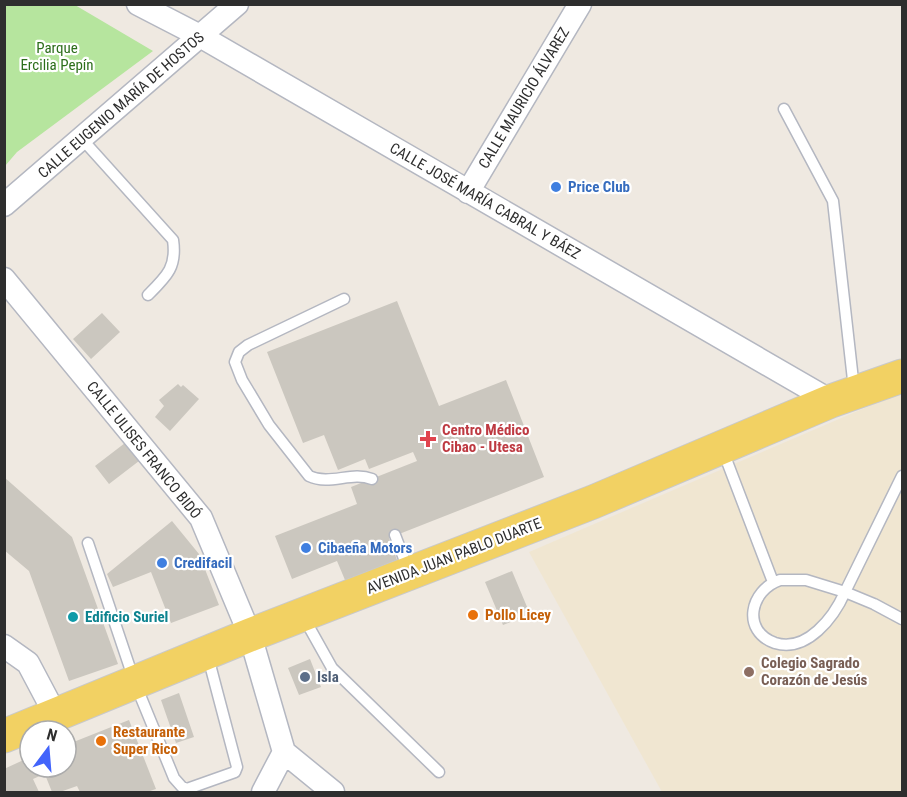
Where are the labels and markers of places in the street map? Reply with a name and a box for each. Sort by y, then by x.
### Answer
place label: Price Club [568,178,630,196]
marker: Price Club [549,180,563,194]
place label: Centro Médico Cibao - Utesa [442,421,529,456]
marker: Centro Médico Cibao - Utesa [419,430,437,448]
place label: Cibaeña Motors [318,539,413,557]
marker: Cibaeña Motors [299,541,313,555]
place label: Credifacil [174,554,232,572]
marker: Credifacil [155,556,169,570]
place label: Pollo Licey [485,606,551,624]
place label: Edificio Suriel [85,608,168,626]
marker: Pollo Licey [466,608,480,622]
marker: Edificio Suriel [66,610,80,624]
place label: Colegio Sagrado Corazón de Jesús [761,654,868,689]
marker: Colegio Sagrado Corazón de Jesús [742,665,756,679]
place label: Isla [317,668,339,686]
marker: Isla [298,670,312,684]
place label: Restaurante Super Rico [113,723,185,758]
marker: Restaurante Super Rico [94,734,108,748]

